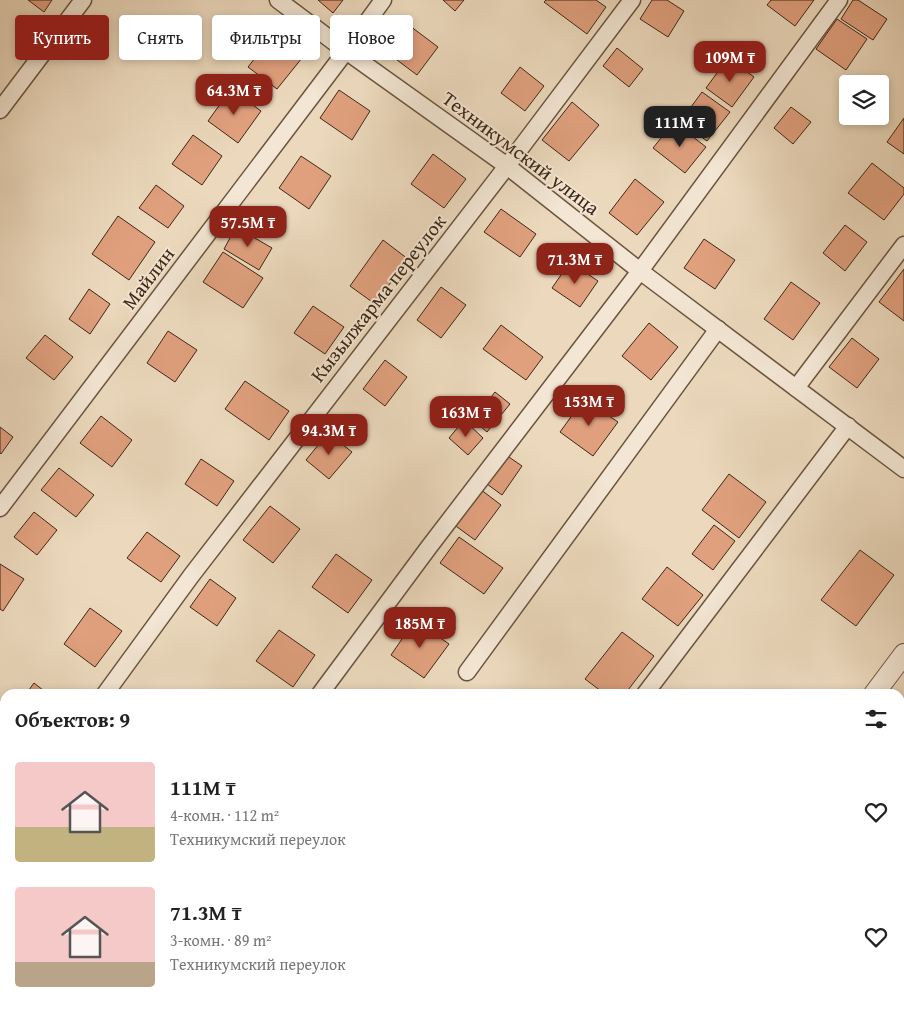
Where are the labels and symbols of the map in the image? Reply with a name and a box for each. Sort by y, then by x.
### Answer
pin: 109M ₸ [689,41,771,83]
pin: 64.3M ₸ [188,74,280,116]
street label: Техникумский улица [436,84,607,222]
pin: 111M ₸ [639,106,721,148]
pin: 57.5M ₸ [202,206,294,248]
street label: Кызылжарма переулок [303,207,453,388]
street label: Майлин [114,240,181,315]
pin: 71.3M ₸ [529,242,621,285]
pin: 153M ₸ [548,384,630,427]
pin: 163M ₸ [425,396,507,438]
pin: 94.3M ₸ [283,414,375,456]
pin: 185M ₸ [379,606,461,649]

